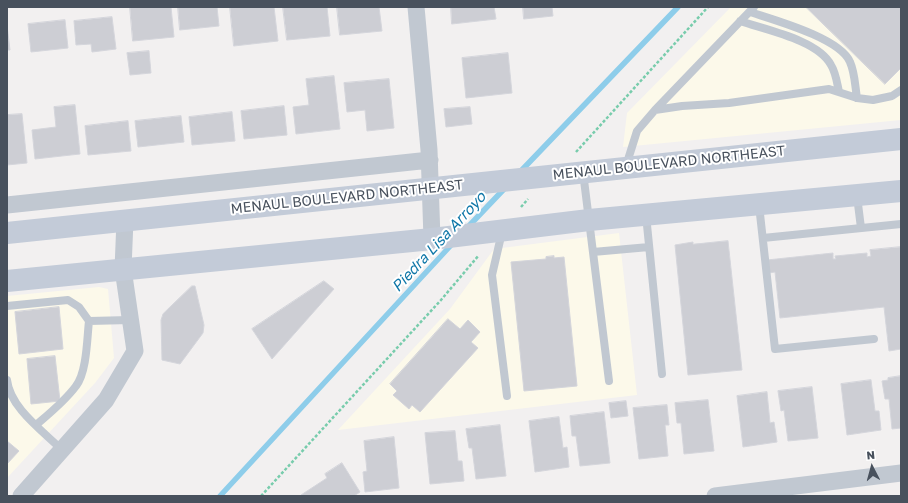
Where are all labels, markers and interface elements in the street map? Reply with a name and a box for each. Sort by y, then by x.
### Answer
street label: MENAUL BOULEVARD NORTHEAST [552,142,786,184]
street label: MENAUL BOULEVARD NORTHEAST [230,176,464,218]
water label: Piedra Lisa Arroyo [388,188,490,296]
north arrow [852,447,892,487]
text: N [866,448,876,461]

